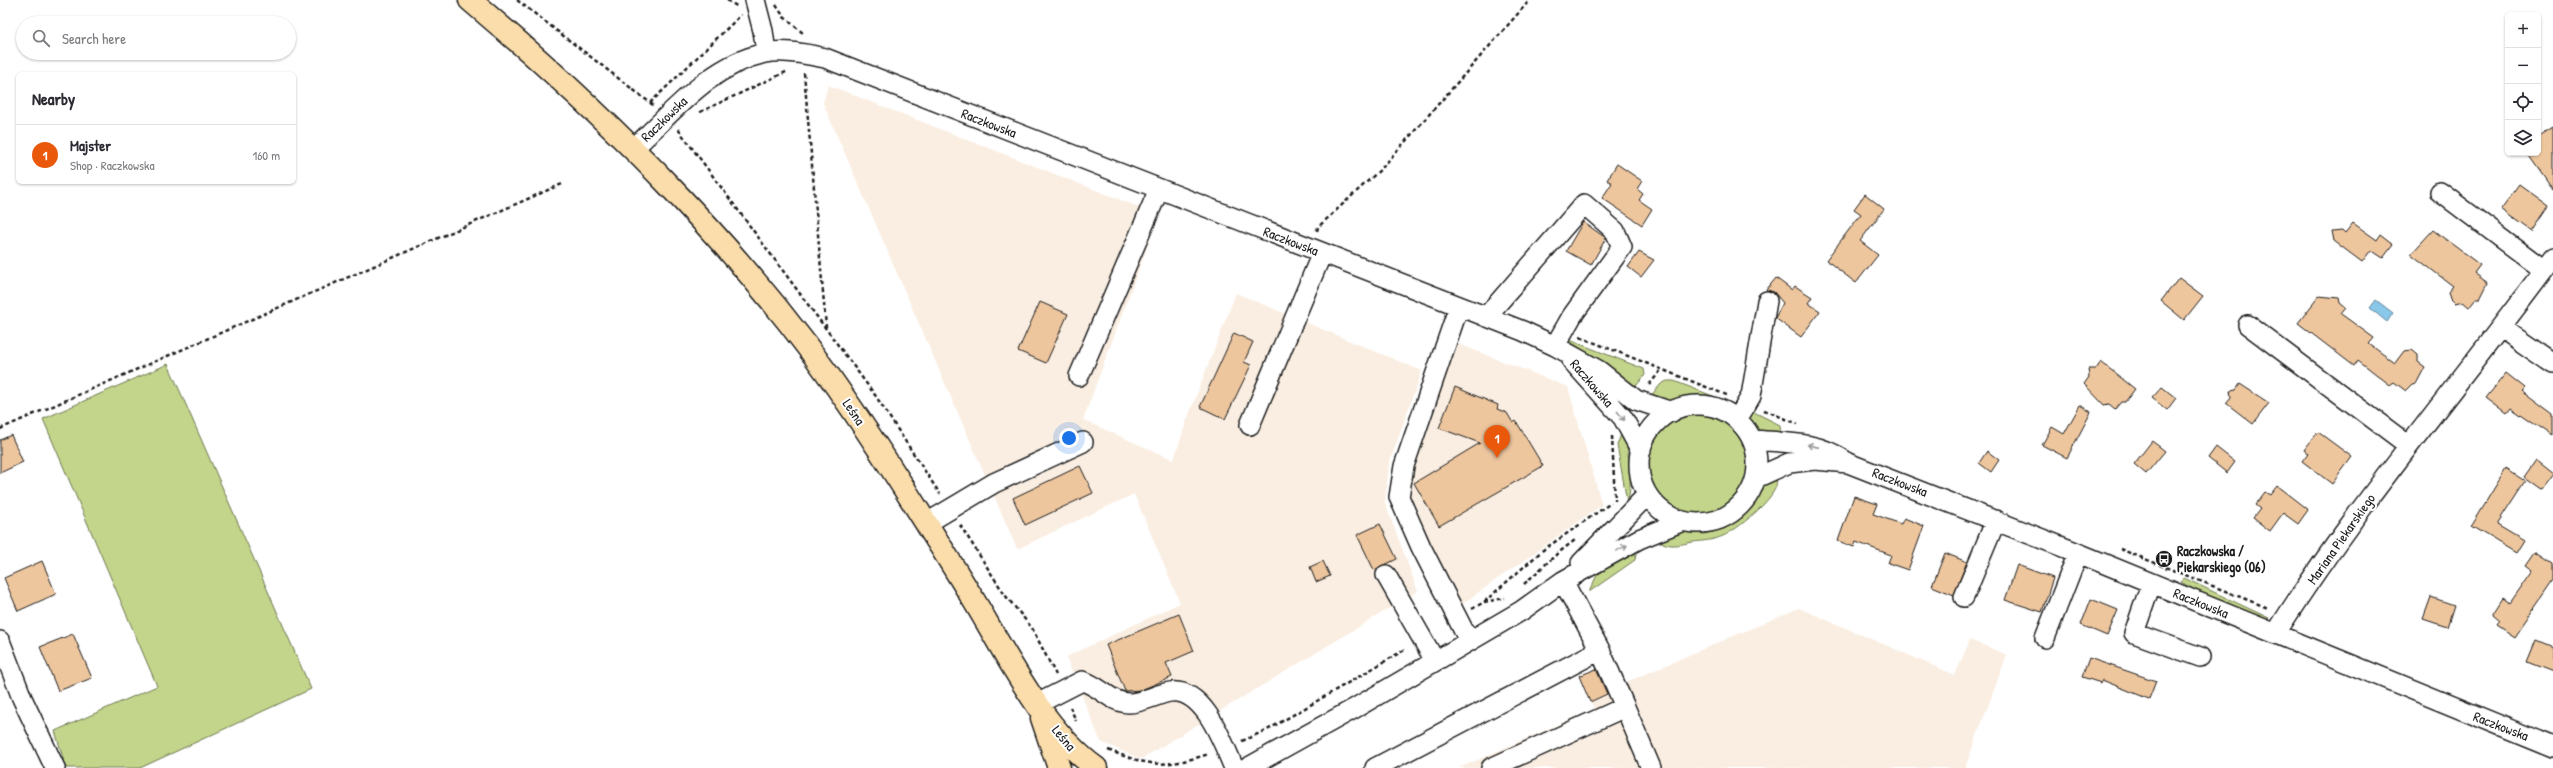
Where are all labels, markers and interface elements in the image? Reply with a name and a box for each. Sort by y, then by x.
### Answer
map controls [2505,12,2541,156]
button: + [2505,12,2541,48]
search box [16,16,296,60]
icon: search [30,27,52,49]
text: Search here [62,28,126,49]
button: − [2505,48,2541,84]
button: locate [2505,84,2541,120]
text: Nearby [32,87,75,110]
street label: Raczkowska [636,91,691,146]
street label: Raczkowska [959,103,1020,142]
button: layers [2505,120,2541,156]
text: Majster [70,135,111,156]
text: 1 [43,146,47,164]
text: 160 m [252,146,280,164]
text: Shop · Raczkowska [70,156,155,174]
street label: Raczkowska [1261,221,1322,260]
street label: Raczkowska [1566,355,1619,411]
street label: Leśna [839,395,870,429]
one-way arrow [1616,411,1625,421]
pin: 1 [1484,425,1510,458]
your location [1059,428,1079,448]
one-way arrow [1807,441,1820,449]
street label: Raczkowska [1870,462,1931,501]
street label: Mariana Piekarskiego [2302,489,2380,588]
place label: Raczkowska / Piekarskiego (06) [2177,541,2266,578]
one-way arrow [1615,544,1627,552]
bus stop icon: Raczkowska / Piekarskiego (06) [2154,549,2174,569]
street label: Raczkowska [2171,583,2232,622]
street label: Raczkowska [2471,706,2532,745]
street label: Leśna [1048,721,1081,755]

